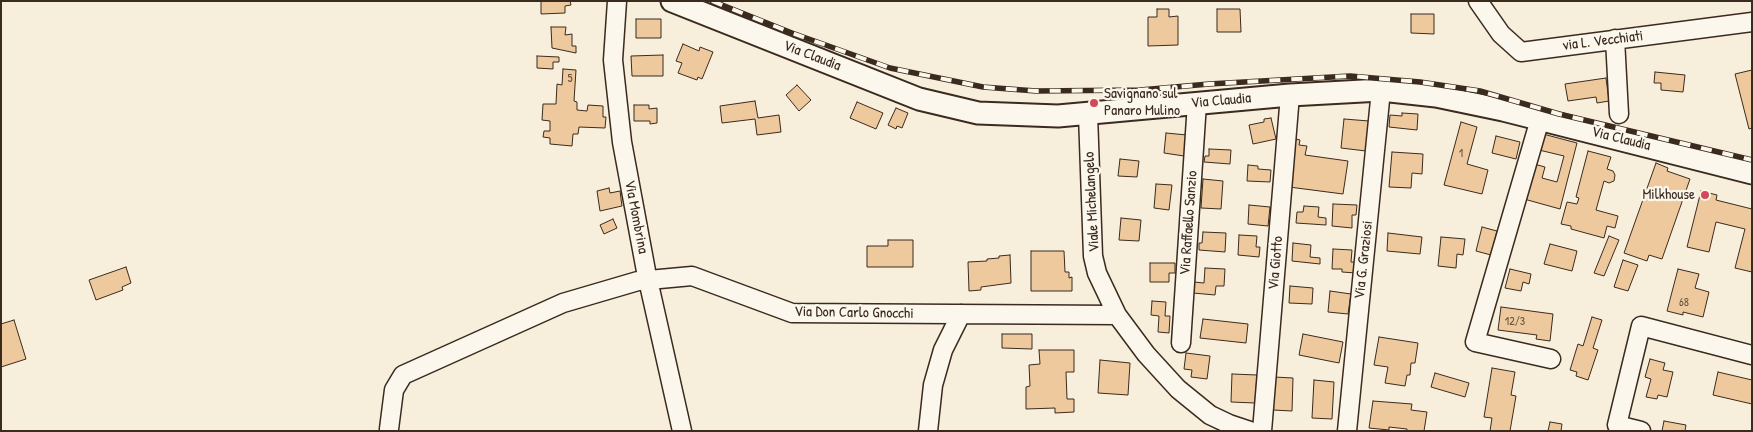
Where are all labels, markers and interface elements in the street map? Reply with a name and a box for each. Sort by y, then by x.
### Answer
street label: via L. Vecchiati [1562,27,1644,55]
street label: Via Claudia [781,37,843,75]
house number: 5 [567,72,573,86]
place label: Savignano sul Panaro Mulino [1104,85,1180,120]
street label: Via Claudia [1190,89,1252,113]
marker: Savignano sul Panaro Mulino [1088,97,1100,109]
street label: Via Claudia [1590,123,1652,155]
house number: 1 [1459,147,1463,161]
street label: Viale Michelangelo [1080,151,1104,253]
street label: Via Raffaello Sanzio [1176,170,1202,276]
street label: Via Mombrina [620,179,652,255]
place label: Milkhouse [1642,186,1695,204]
marker: Milkhouse [1699,189,1711,201]
street label: Via G. Graziosi [1351,220,1377,300]
street label: Via Giotto [1265,235,1287,291]
house number: 68 [1679,296,1689,310]
street label: Via Don Carlo Gnocchi [794,303,914,323]
house number: 12/3 [1505,315,1525,329]

